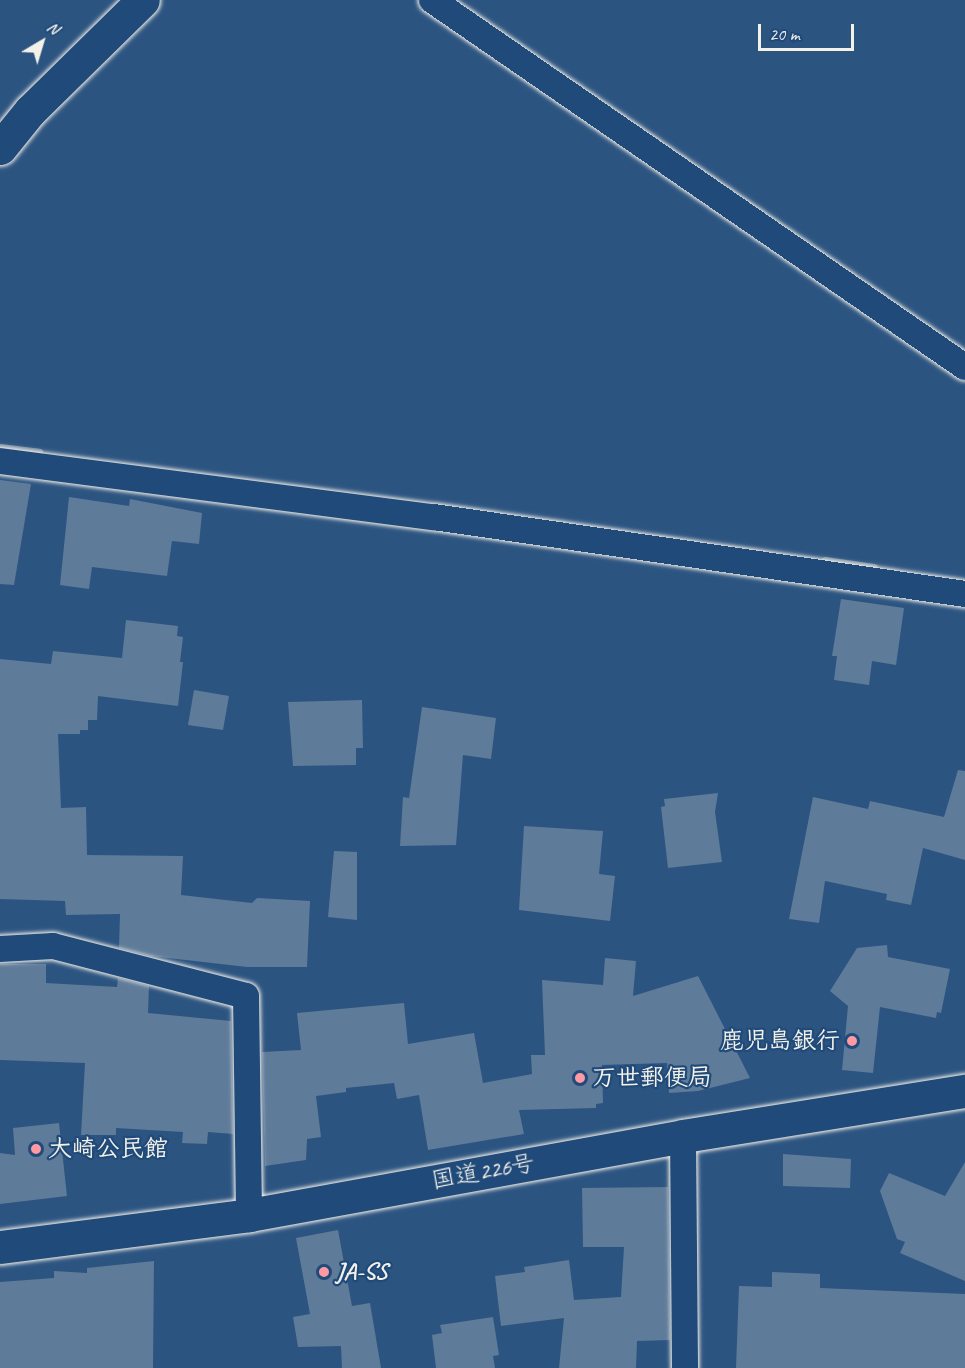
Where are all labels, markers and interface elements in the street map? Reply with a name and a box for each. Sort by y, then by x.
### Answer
north arrow [12,12,72,72]
scale bar [761,12,857,50]
text: N [43,17,63,39]
text: 20 m [769,23,800,45]
place label: 鹿児島銀行 [720,1027,840,1055]
marker: 鹿児島銀行 [845,1034,859,1048]
place label: 万世郵便局 [592,1064,712,1092]
marker: 万世郵便局 [573,1071,587,1085]
place label: 大崎公民館 [48,1135,168,1163]
marker: 大崎公民館 [29,1142,43,1156]
street label: 国道226号 [429,1149,537,1195]
place label: JA-SS [336,1258,387,1286]
marker: JA-SS [317,1265,331,1279]

